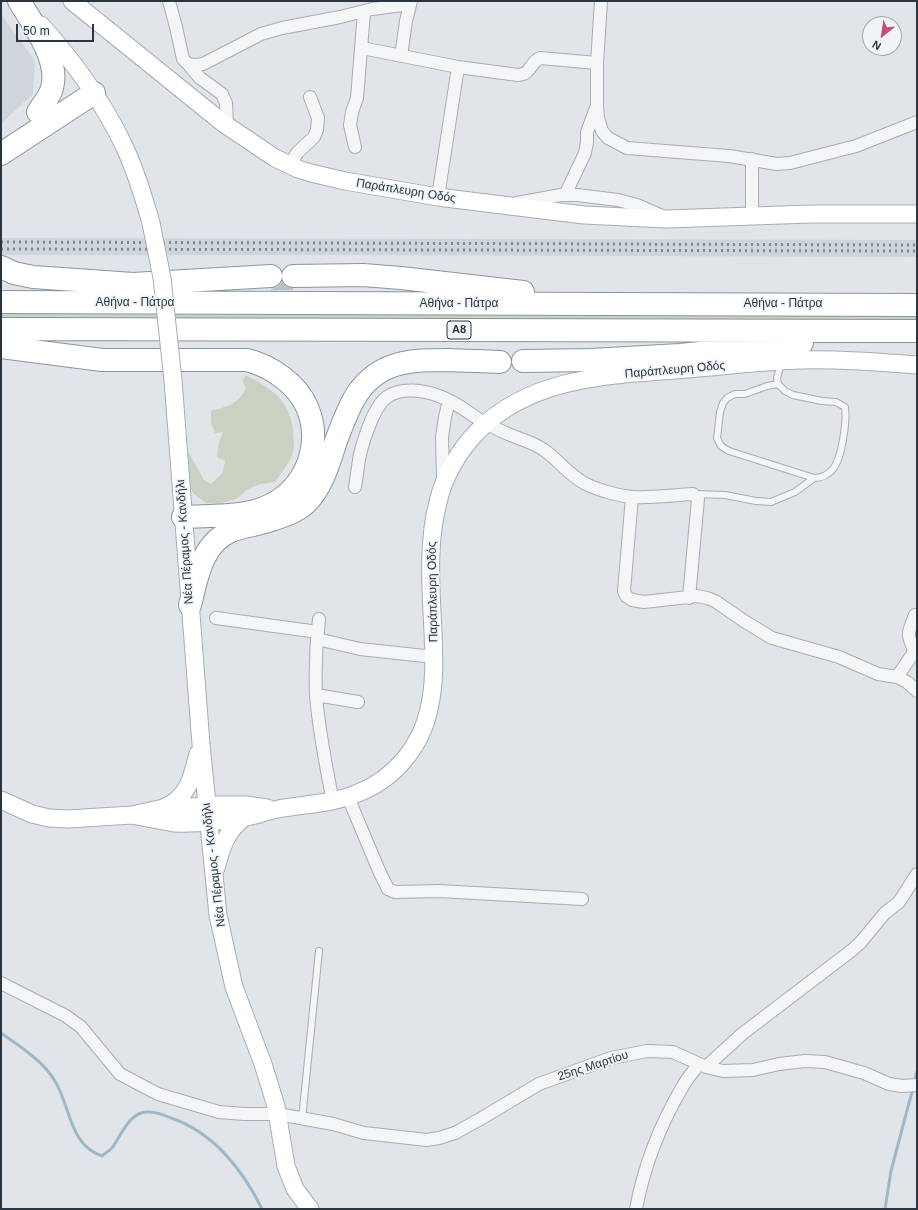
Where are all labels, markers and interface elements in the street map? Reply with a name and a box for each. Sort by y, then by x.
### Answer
scale bar [18,16,96,42]
north arrow [862,16,902,56]
text: 50 m [23,24,50,38]
text: N [870,38,883,53]
street label: Παράπλευρη Οδός [355,176,457,206]
street label: Αθήνα - Πάτρα [95,296,175,310]
street label: Αθήνα - Πάτρα [419,297,499,311]
street label: Αθήνα - Πάτρα [743,297,823,311]
road number: Α8 [447,321,471,339]
street label: Παράπλευρη Οδός [624,358,726,382]
street label: Νέα Πέραμος - Κανδήλι [173,479,197,605]
street label: Παράπλευρη Οδός [425,541,441,643]
street label: Νέα Πέραμος - Κανδήλι [199,802,229,928]
street label: 25ης Μαρτίου [556,1048,630,1084]

